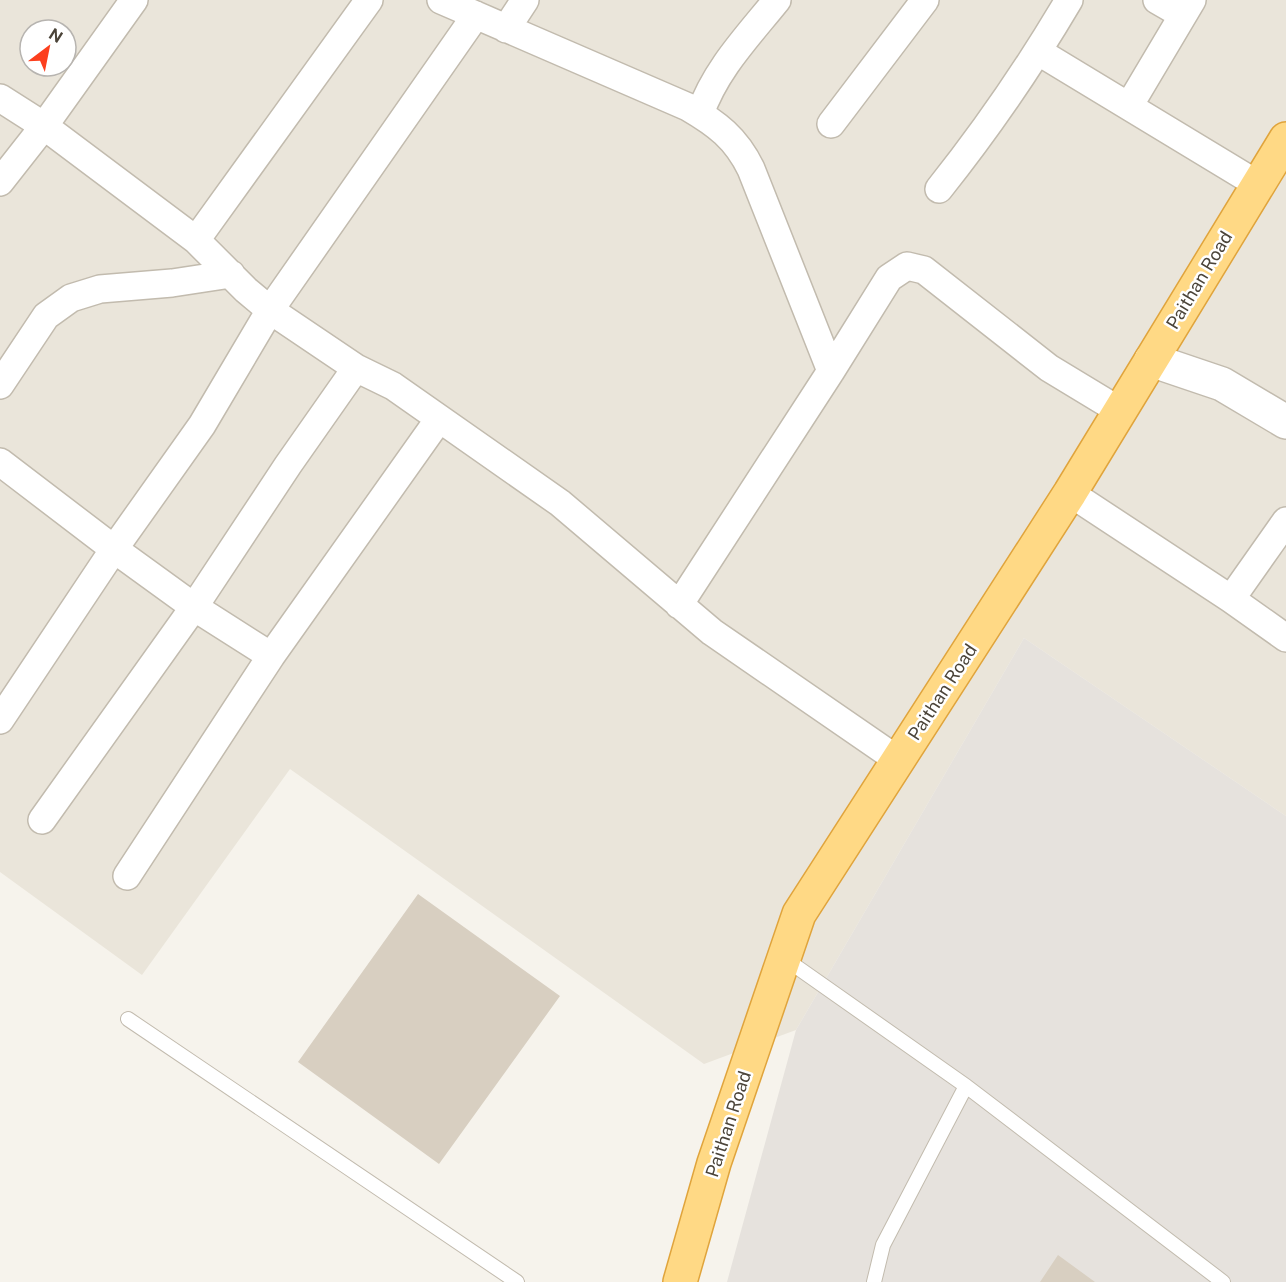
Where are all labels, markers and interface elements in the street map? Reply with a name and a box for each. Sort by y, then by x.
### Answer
north arrow [18,18,78,78]
text: N [45,24,66,47]
street label: Paithan Road [1162,227,1236,333]
street label: Paithan Road [903,640,981,744]
street label: Paithan Road [701,1068,755,1180]

